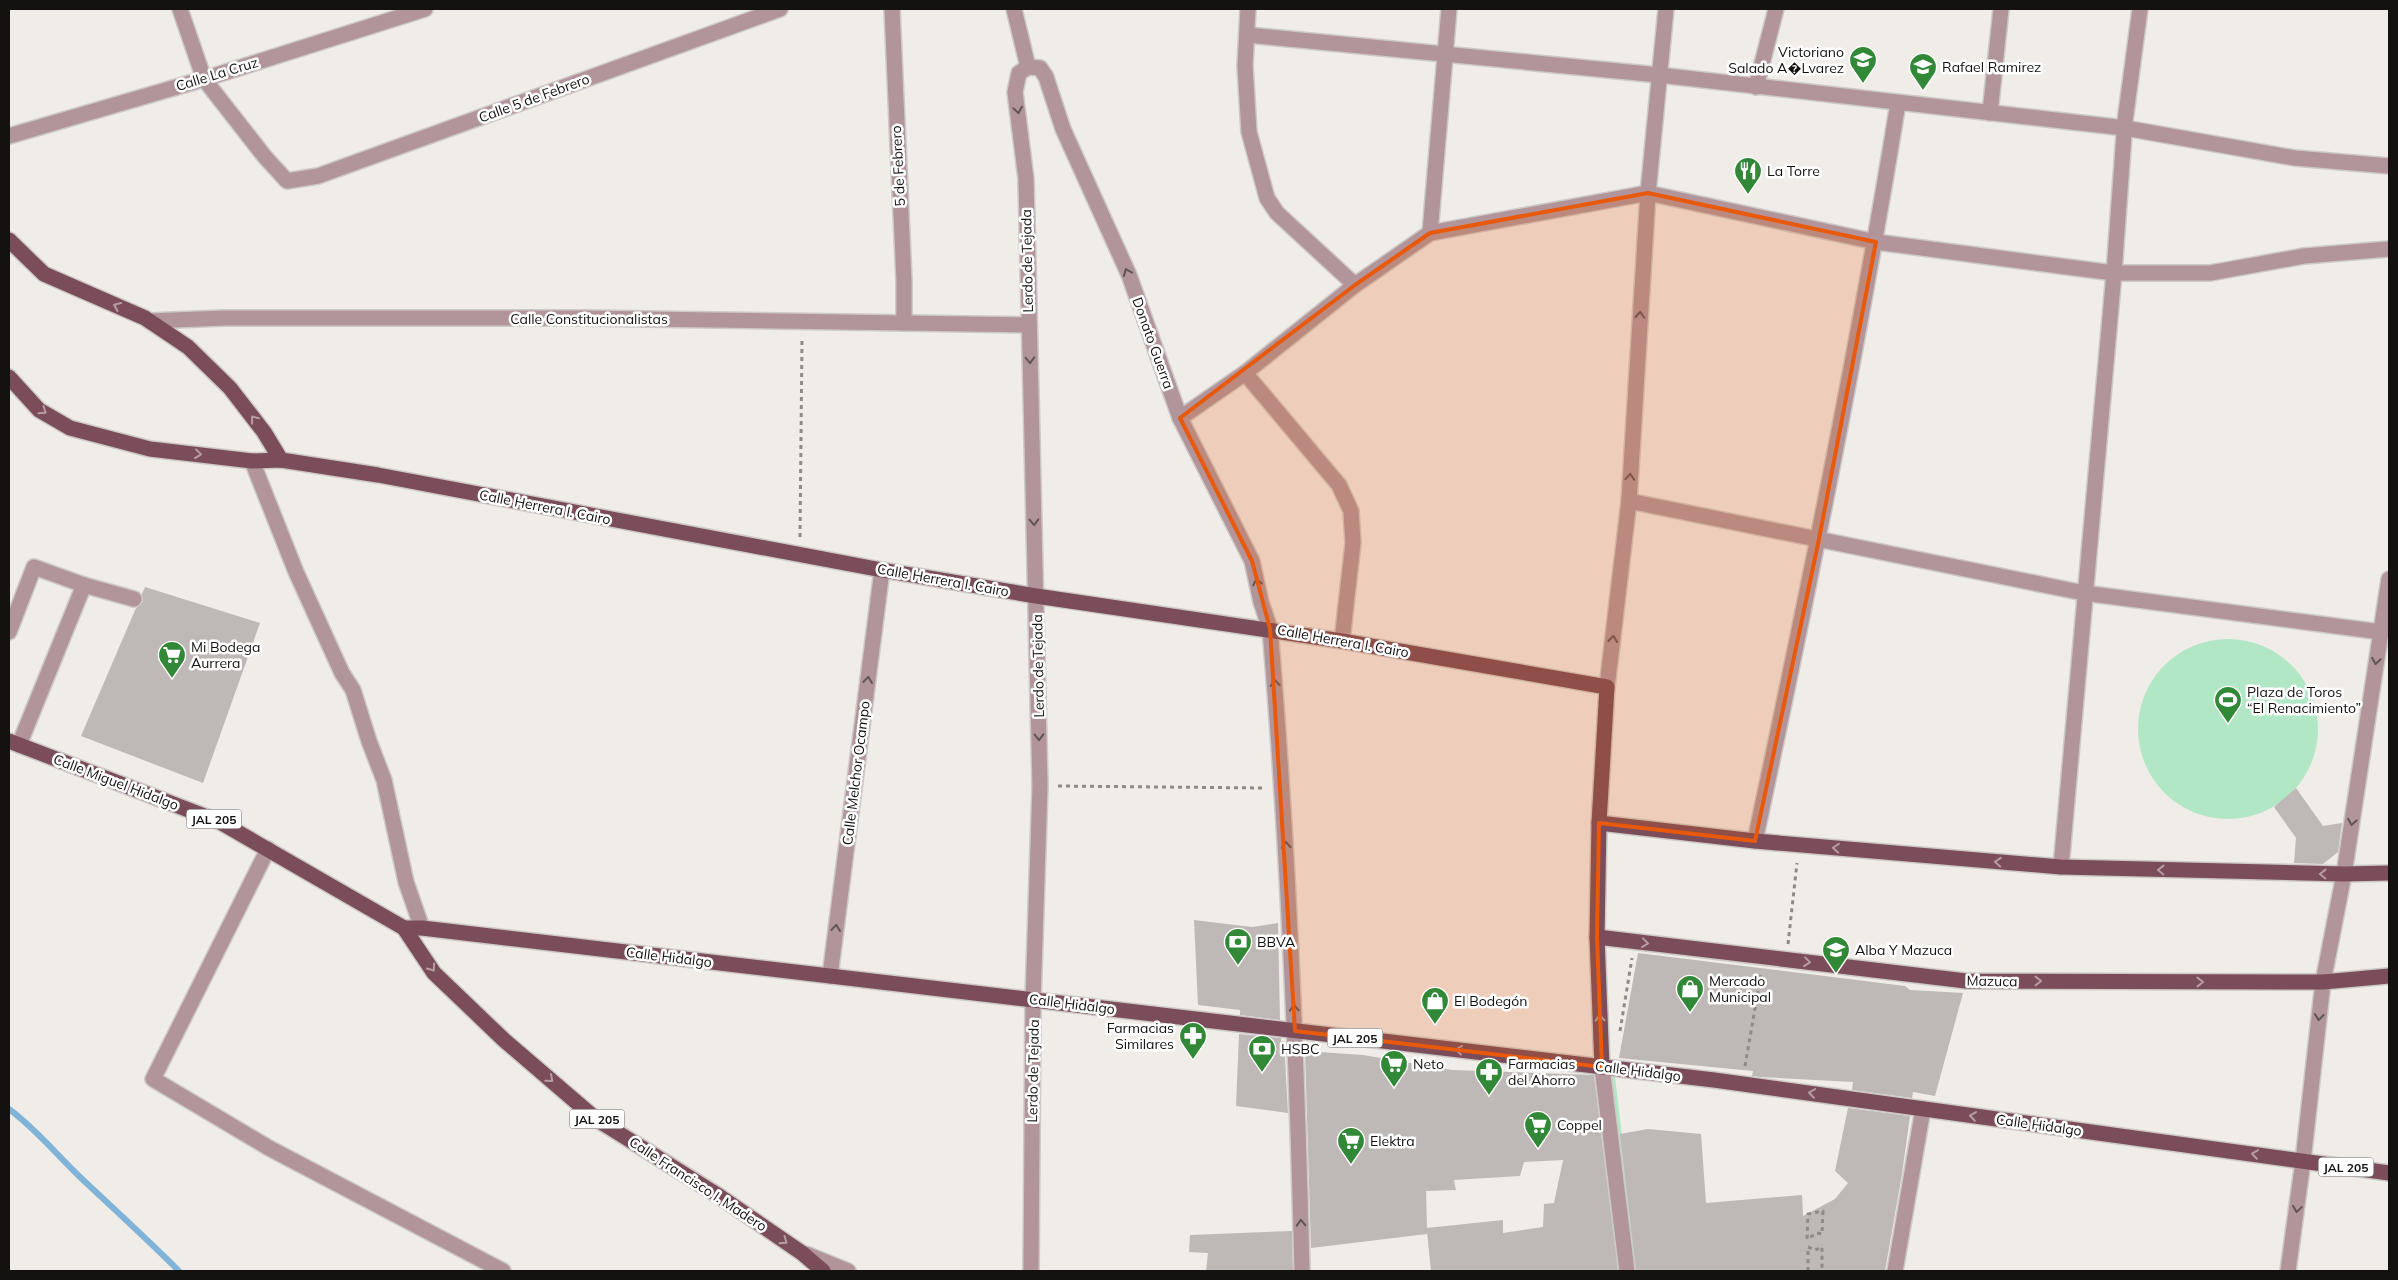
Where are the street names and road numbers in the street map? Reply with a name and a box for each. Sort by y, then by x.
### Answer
street label: Calle La Cruz [174,53,260,95]
street label: Calle 5 de Febrero [476,70,592,126]
street label: 5 de Febrero [887,125,909,207]
street label: Lerdo de Tejada [1017,209,1037,313]
street label: Donato Guerra [1128,295,1178,391]
street label: Calle Constitucionalistas [510,310,668,328]
street label: Calle Herrera I. Cairo [478,485,612,529]
street label: Calle Herrera I. Cairo [876,560,1010,600]
street label: Lerdo de Tejada [1028,614,1048,718]
street label: Calle Herrera I. Cairo [1276,621,1410,661]
street label: Calle Melchor Ocampo [838,700,874,846]
street label: Calle Miguel Hidalgo [51,750,181,814]
road number: JAL 205 [186,810,242,829]
street label: Calle Hidalgo [625,943,713,971]
street label: Mazuca [1966,972,2018,990]
street label: Calle Hidalgo [1028,990,1116,1018]
street label: Lerdo de Tejada [1023,1019,1043,1123]
road number: JAL 205 [1328,1028,1382,1048]
street label: Calle Hidalgo [1594,1057,1682,1085]
road number: JAL 205 [570,1110,624,1128]
street label: Calle Hidalgo [1995,1110,2083,1140]
street label: Calle Francisco I. Madero [626,1133,770,1235]
road number: JAL 205 [2318,1158,2374,1176]

